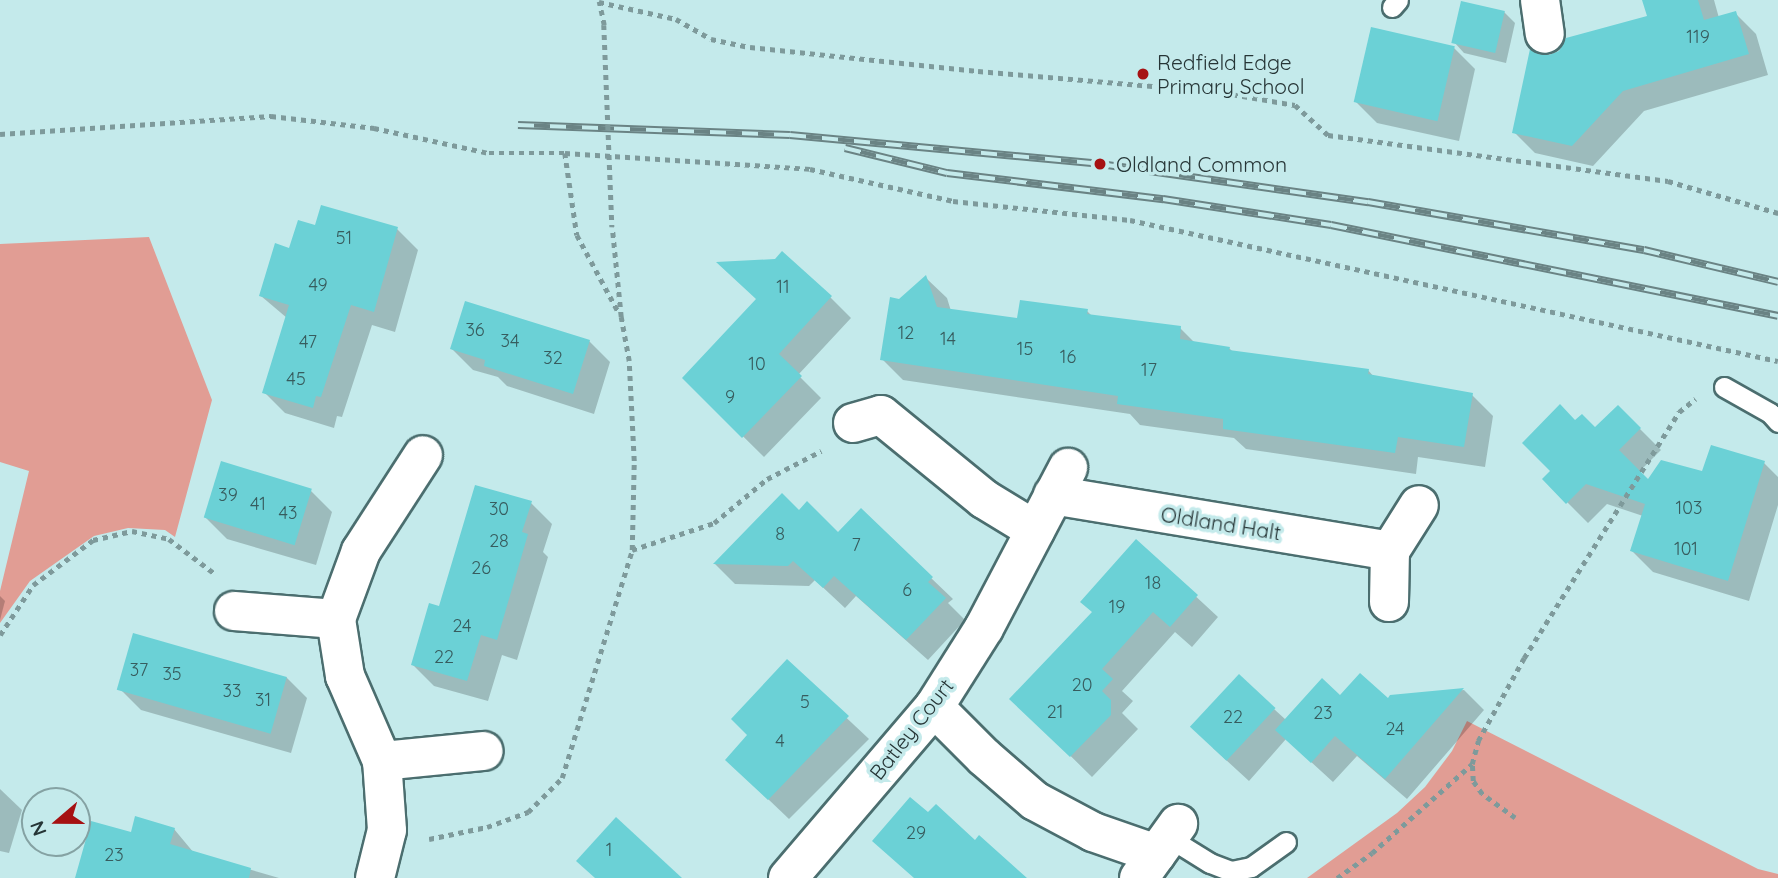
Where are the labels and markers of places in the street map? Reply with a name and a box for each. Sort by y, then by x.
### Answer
place label: Redfield Edge Primary School [1157,49,1305,99]
marker: Redfield Edge Primary School [1135,66,1151,82]
place label: Oldland Common [1116,151,1287,177]
marker: Oldland Common [1090,154,1110,174]

